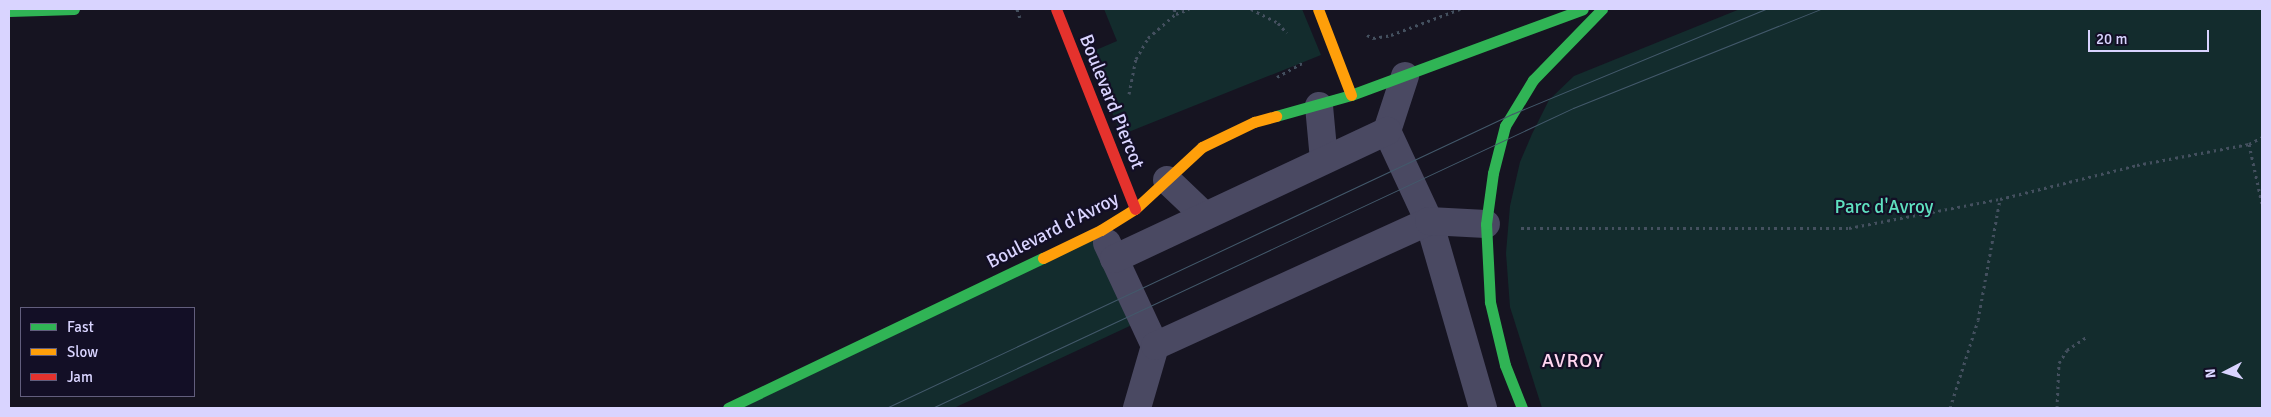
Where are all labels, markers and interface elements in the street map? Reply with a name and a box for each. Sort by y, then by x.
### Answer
scale bar [2091,20,2212,52]
text: 20 m [2096,30,2127,48]
street label: Boulevard Piercot [1074,31,1148,173]
street label: Boulevard d'Avroy [983,188,1123,274]
park label: Parc d'Avroy [1835,197,1933,219]
legend [20,307,195,397]
text: Fast [67,318,94,336]
text: Slow [67,343,98,361]
north arrow [2201,347,2251,397]
district label: AVROY [1541,348,1605,372]
text: Jam [67,368,93,386]
text: N [2202,368,2219,379]

